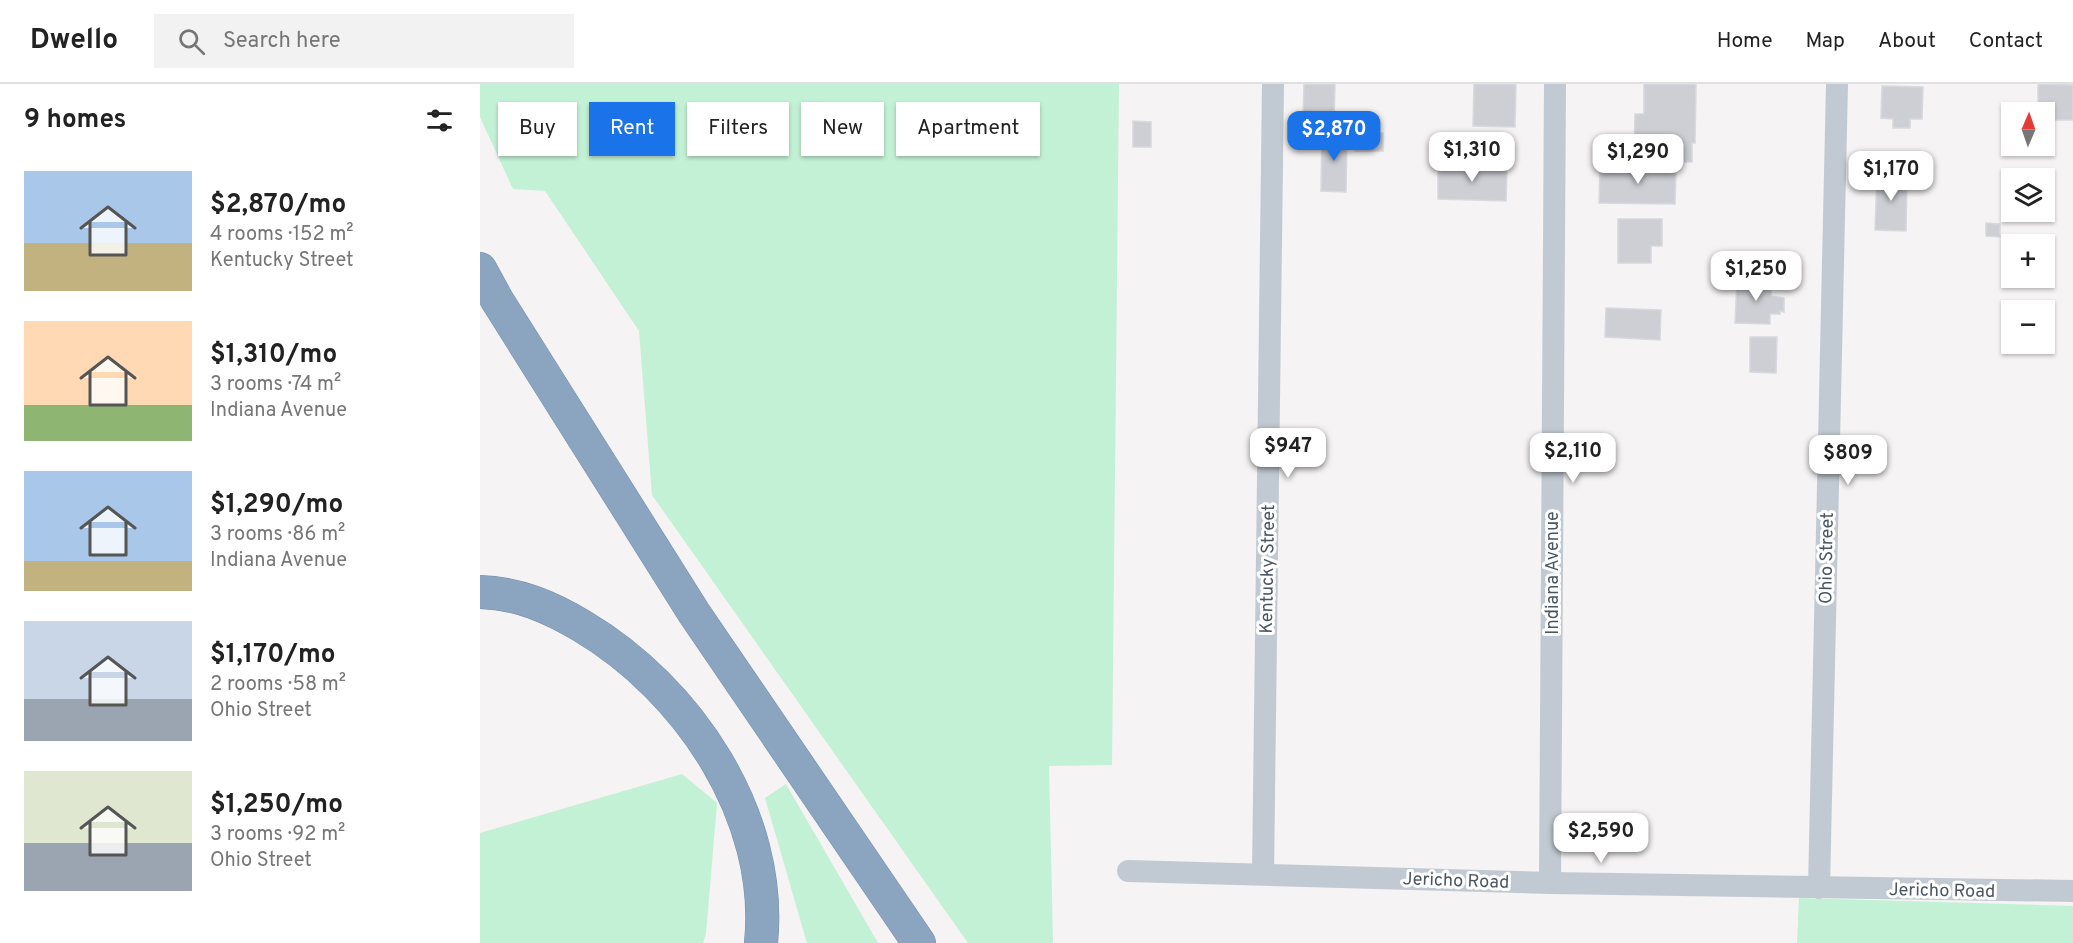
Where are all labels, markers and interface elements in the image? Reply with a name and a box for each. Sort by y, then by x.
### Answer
search box [154,14,574,68]
text: Dwello [30,23,118,59]
icon: search [175,25,208,58]
text: Search here [223,28,341,55]
text: Home [1717,28,1773,55]
text: Map [1806,28,1845,55]
text: About [1878,28,1936,55]
text: Contact [1969,28,2043,55]
chip: Buy [498,102,577,156]
chip: Rent [589,102,675,156]
chip: Filters [687,102,789,156]
chip: New [801,102,884,156]
chip: Apartment [896,102,1040,156]
north arrow [2001,102,2055,156]
map controls [2001,102,2055,354]
text: 9 homes [24,104,126,137]
icon: filters [423,104,456,137]
pin: $2,870 [1285,111,1383,162]
text: $2,870 [1301,117,1367,143]
pin: $1,310 [1423,132,1521,183]
pin: $1,290 [1589,134,1687,185]
text: $1,310 [1443,138,1501,164]
text: $1,290 [1607,140,1670,166]
pin: $1,170 [1842,151,1940,202]
text: $1,170 [1862,157,1920,183]
button: layers [2001,168,2055,222]
text: $2,870/mo [210,189,346,222]
icon: home [72,195,144,267]
text: 4 rooms · 152 m² [210,222,354,248]
button: + [2001,234,2055,288]
text: Kentucky Street [210,248,354,274]
pin: $1,250 [1707,251,1805,302]
text: $1,250 [1725,257,1787,283]
button: − [2001,300,2055,354]
text: $1,310/mo [210,339,337,372]
icon: home [72,345,144,417]
text: 3 rooms · 74 m² [210,372,341,398]
text: Indiana Avenue [210,398,347,424]
pin: $947 [1252,428,1324,479]
pin: $2,110 [1524,433,1622,484]
text: $947 [1264,434,1312,460]
pin: $809 [1812,435,1884,486]
text: $2,110 [1544,439,1602,465]
text: $809 [1823,441,1873,467]
text: $1,290/mo [210,489,343,522]
icon: home [72,495,144,567]
street label: Kentucky Street [1256,504,1281,634]
street label: Indiana Avenue [1542,511,1565,635]
street label: Ohio Street [1815,512,1840,604]
text: 3 rooms · 86 m² [210,522,345,548]
text: Indiana Avenue [210,548,347,574]
text: $1,170/mo [210,639,336,672]
icon: home [72,645,144,717]
text: 2 rooms · 58 m² [210,672,346,698]
text: Ohio Street [210,698,312,724]
text: $1,250/mo [210,789,343,822]
icon: home [72,795,144,867]
pin: $2,590 [1552,813,1650,864]
text: $2,590 [1567,819,1635,845]
text: 3 rooms · 92 m² [210,822,345,848]
text: Ohio Street [210,848,312,874]
street label: Jericho Road [1402,868,1510,895]
street label: Jericho Road [1889,879,1995,904]

